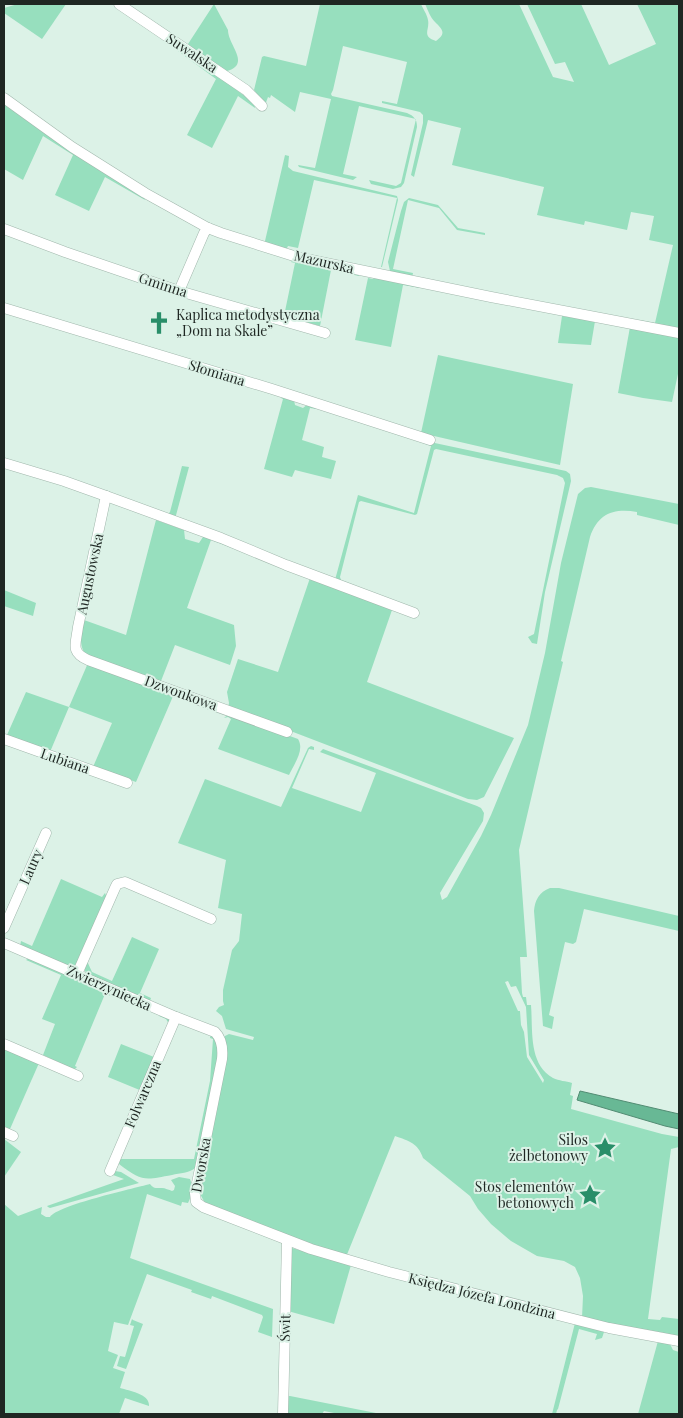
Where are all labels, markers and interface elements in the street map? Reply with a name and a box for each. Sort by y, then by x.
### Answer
street label: Suwalska [163,28,222,77]
street label: Mazurska [292,245,356,278]
street label: Gminna [136,268,190,301]
place label: Kaplica metodystyczna „Dom na Skale” [176,305,320,340]
church icon: Kaplica metodystyczna „Dom na Skale” [146,310,172,336]
street label: Słomiana [187,355,248,390]
street label: Augustowska [71,532,107,617]
street label: Dzwonkowa [142,671,220,714]
street label: Lubiana [38,743,92,778]
street label: Laury [14,846,47,887]
street label: Zwierzyniecka [64,960,155,1015]
street label: Folwarczna [120,1057,165,1130]
place label: Silos żelbetonowy [509,1130,588,1165]
place icon: Silos żelbetonowy [592,1135,618,1161]
street label: Dworska [186,1136,215,1194]
place label: Stos elementów betonowych [475,1177,575,1212]
place icon: Stos elementów betonowych [577,1182,603,1208]
street label: Księdza Józefa Londzina [407,1268,558,1323]
street label: Świt [275,1313,294,1342]

